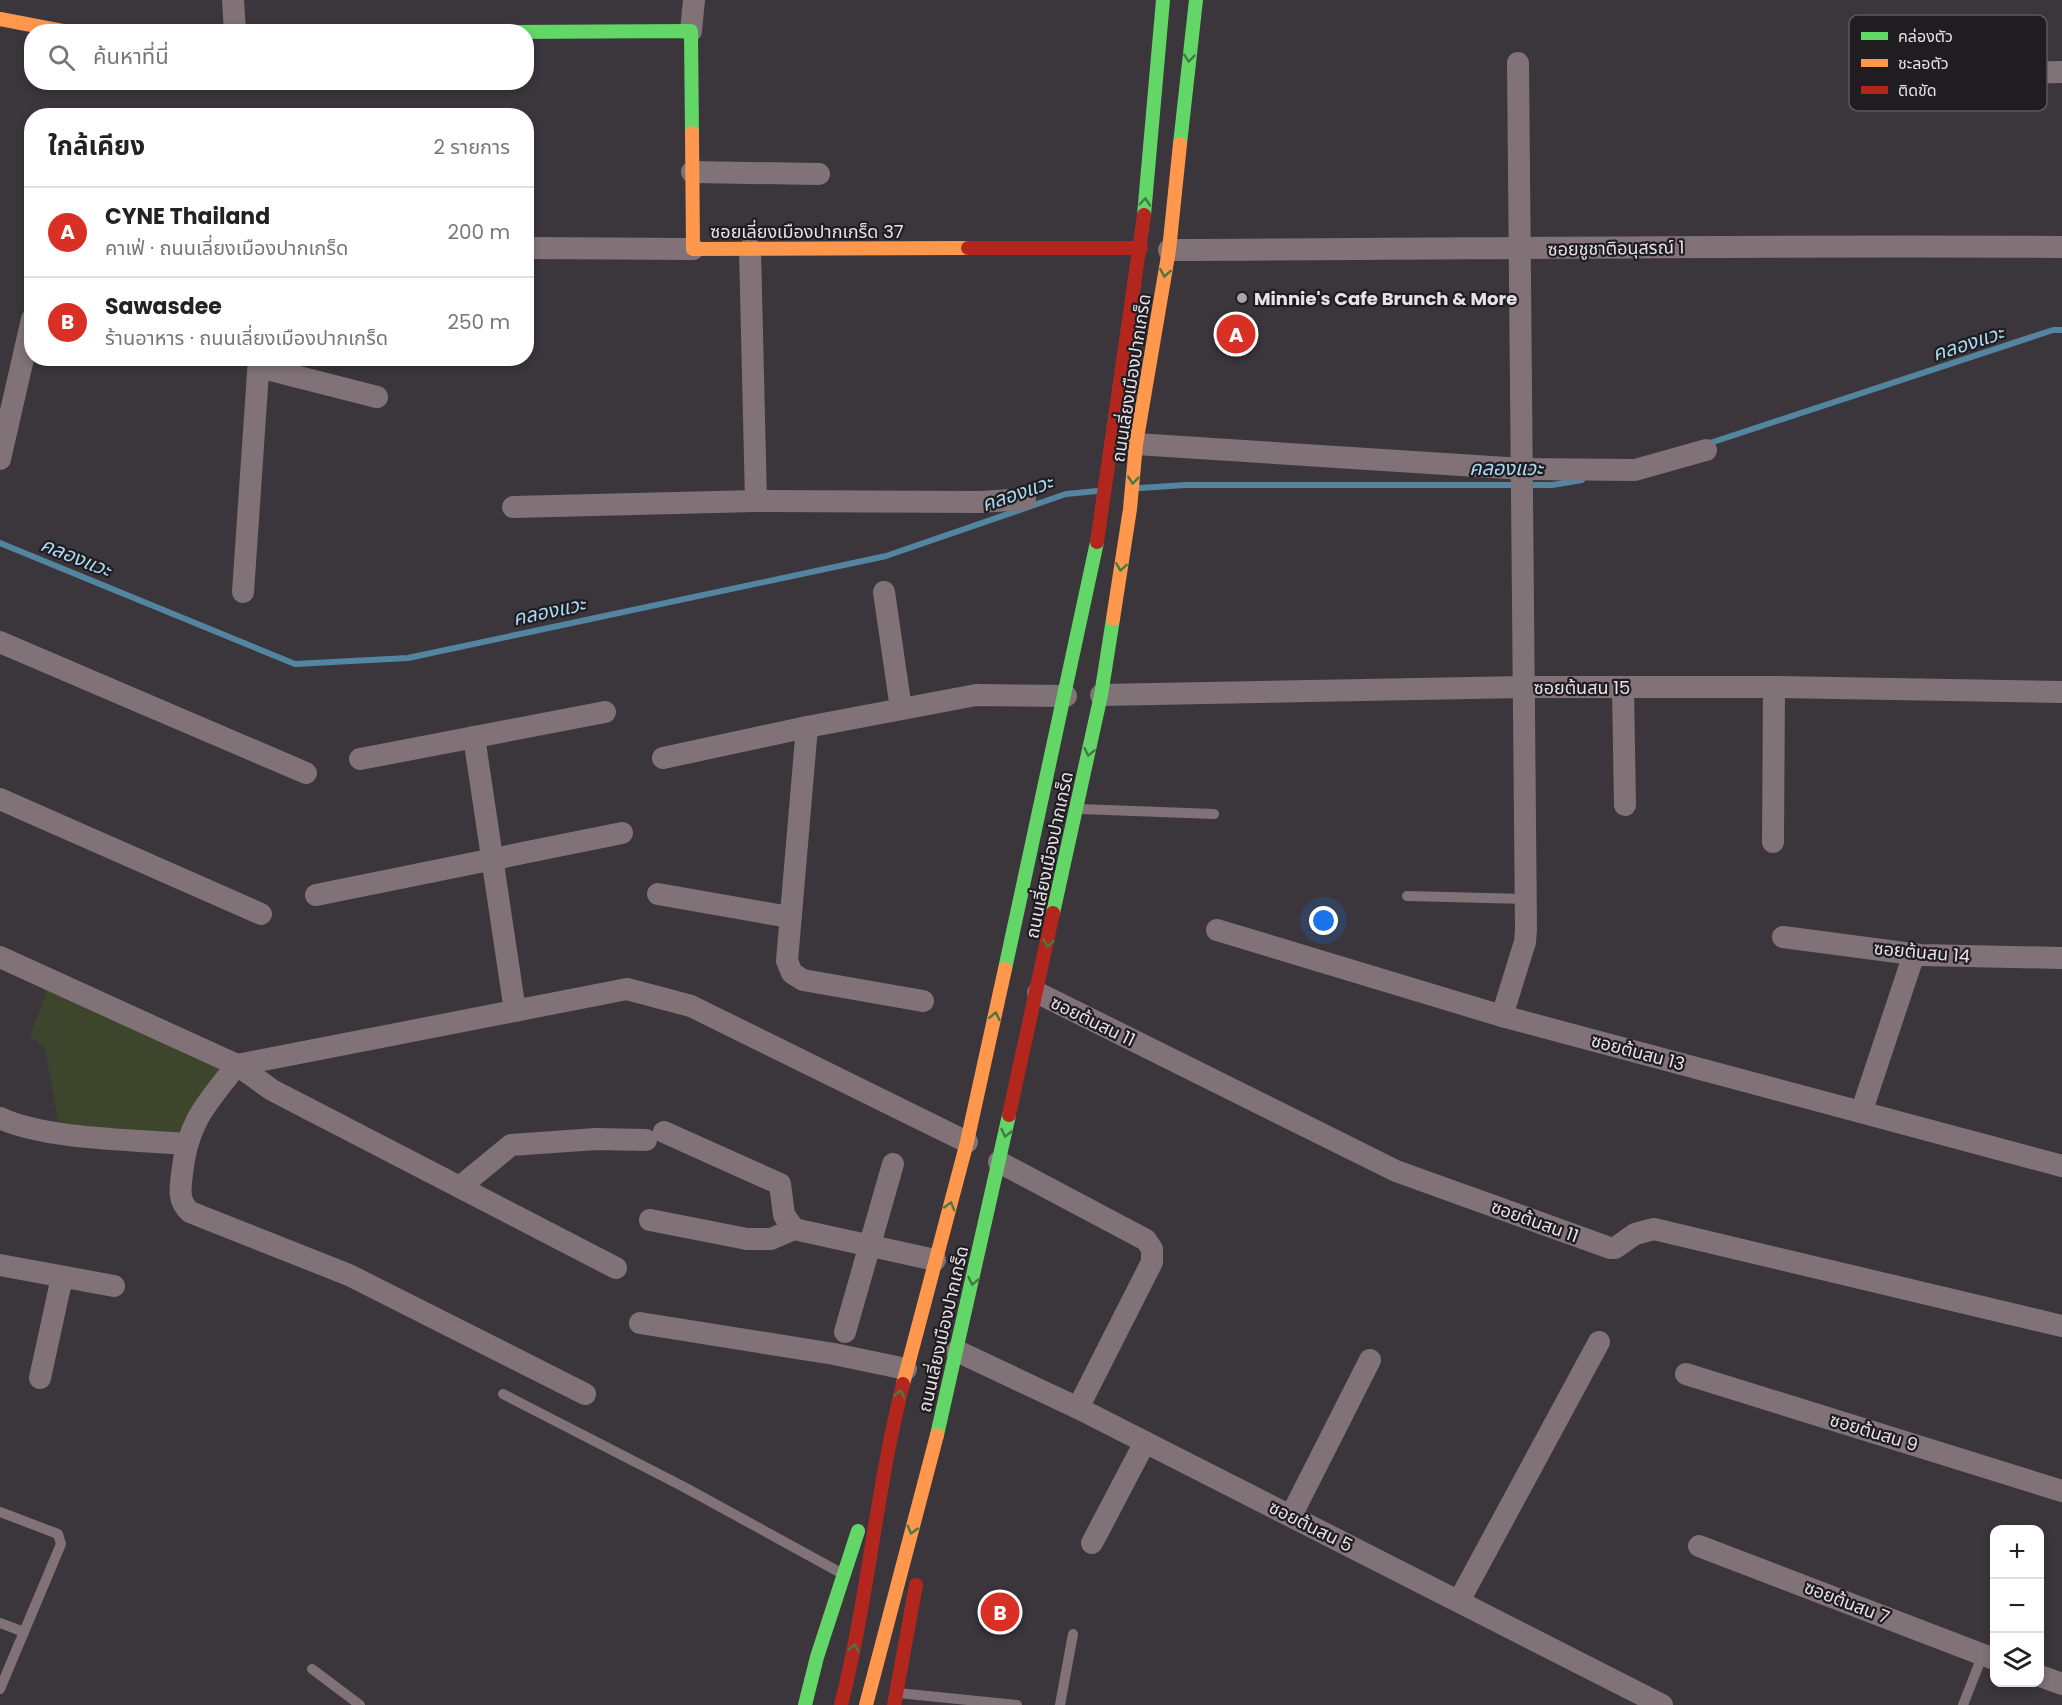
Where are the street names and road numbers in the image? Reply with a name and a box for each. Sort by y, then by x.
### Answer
street label: ซอยเลี่ยงเมืองปากเกร็ด 37 [710,219,904,244]
street label: ซอยชูชาติอนุสรณ์ 1 [1547,234,1685,262]
street label: ถนนเลี่ยงเมืองปากเกร็ด [1105,292,1157,464]
street label: ซอยต้นสน 15 [1534,675,1630,700]
street label: ถนนเลี่ยงเมืองปากเกร็ด [1019,769,1079,941]
street label: ซอยต้นสน 14 [1873,935,1971,969]
street label: ซอยต้นสน 11 [1047,990,1139,1052]
street label: ซอยต้นสน 13 [1588,1028,1688,1076]
street label: ซอยต้นสน 11 [1488,1194,1582,1248]
street label: ถนนเลี่ยงเมืองปากเกร็ด [912,1243,974,1415]
street label: ซอยต้นสน 9 [1827,1407,1921,1457]
street label: ซอยต้นสน 5 [1265,1494,1357,1558]
street label: ซอยต้นสน 7 [1801,1574,1893,1630]

